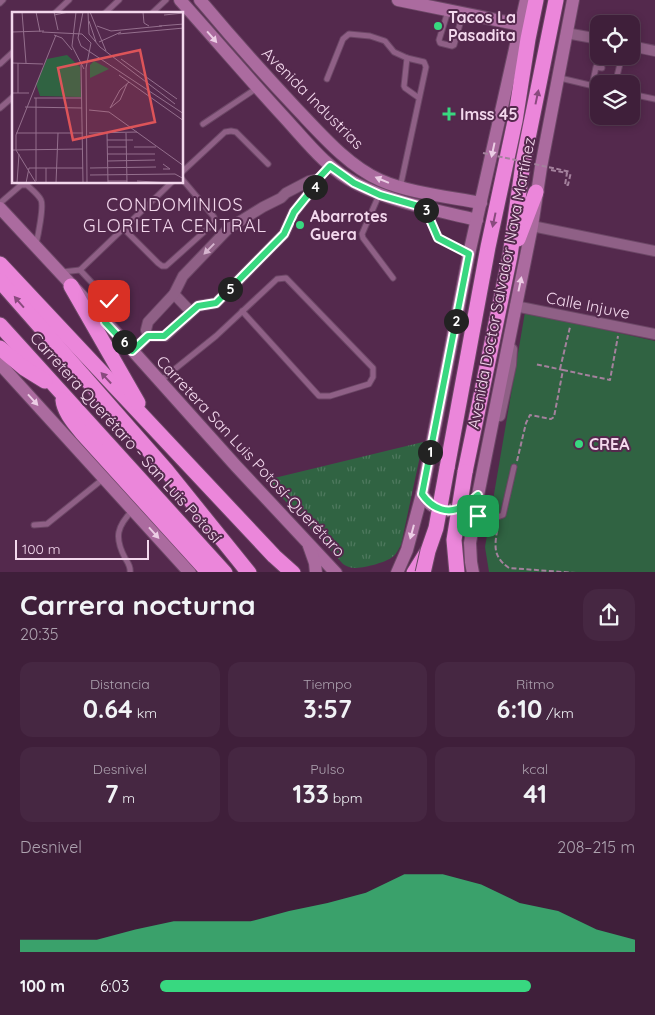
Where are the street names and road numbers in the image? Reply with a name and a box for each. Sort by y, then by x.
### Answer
street label: Avenida Industrias [258,43,368,153]
street label: Avenida Doctor Salvador Nava Martínez [463,136,539,430]
street label: Calle Injuve [544,287,632,323]
street label: Carretera Querétaro - San Luis Potosí [26,327,226,547]
street label: Carretera San Luis Potosí-Querétaro [152,351,350,561]

